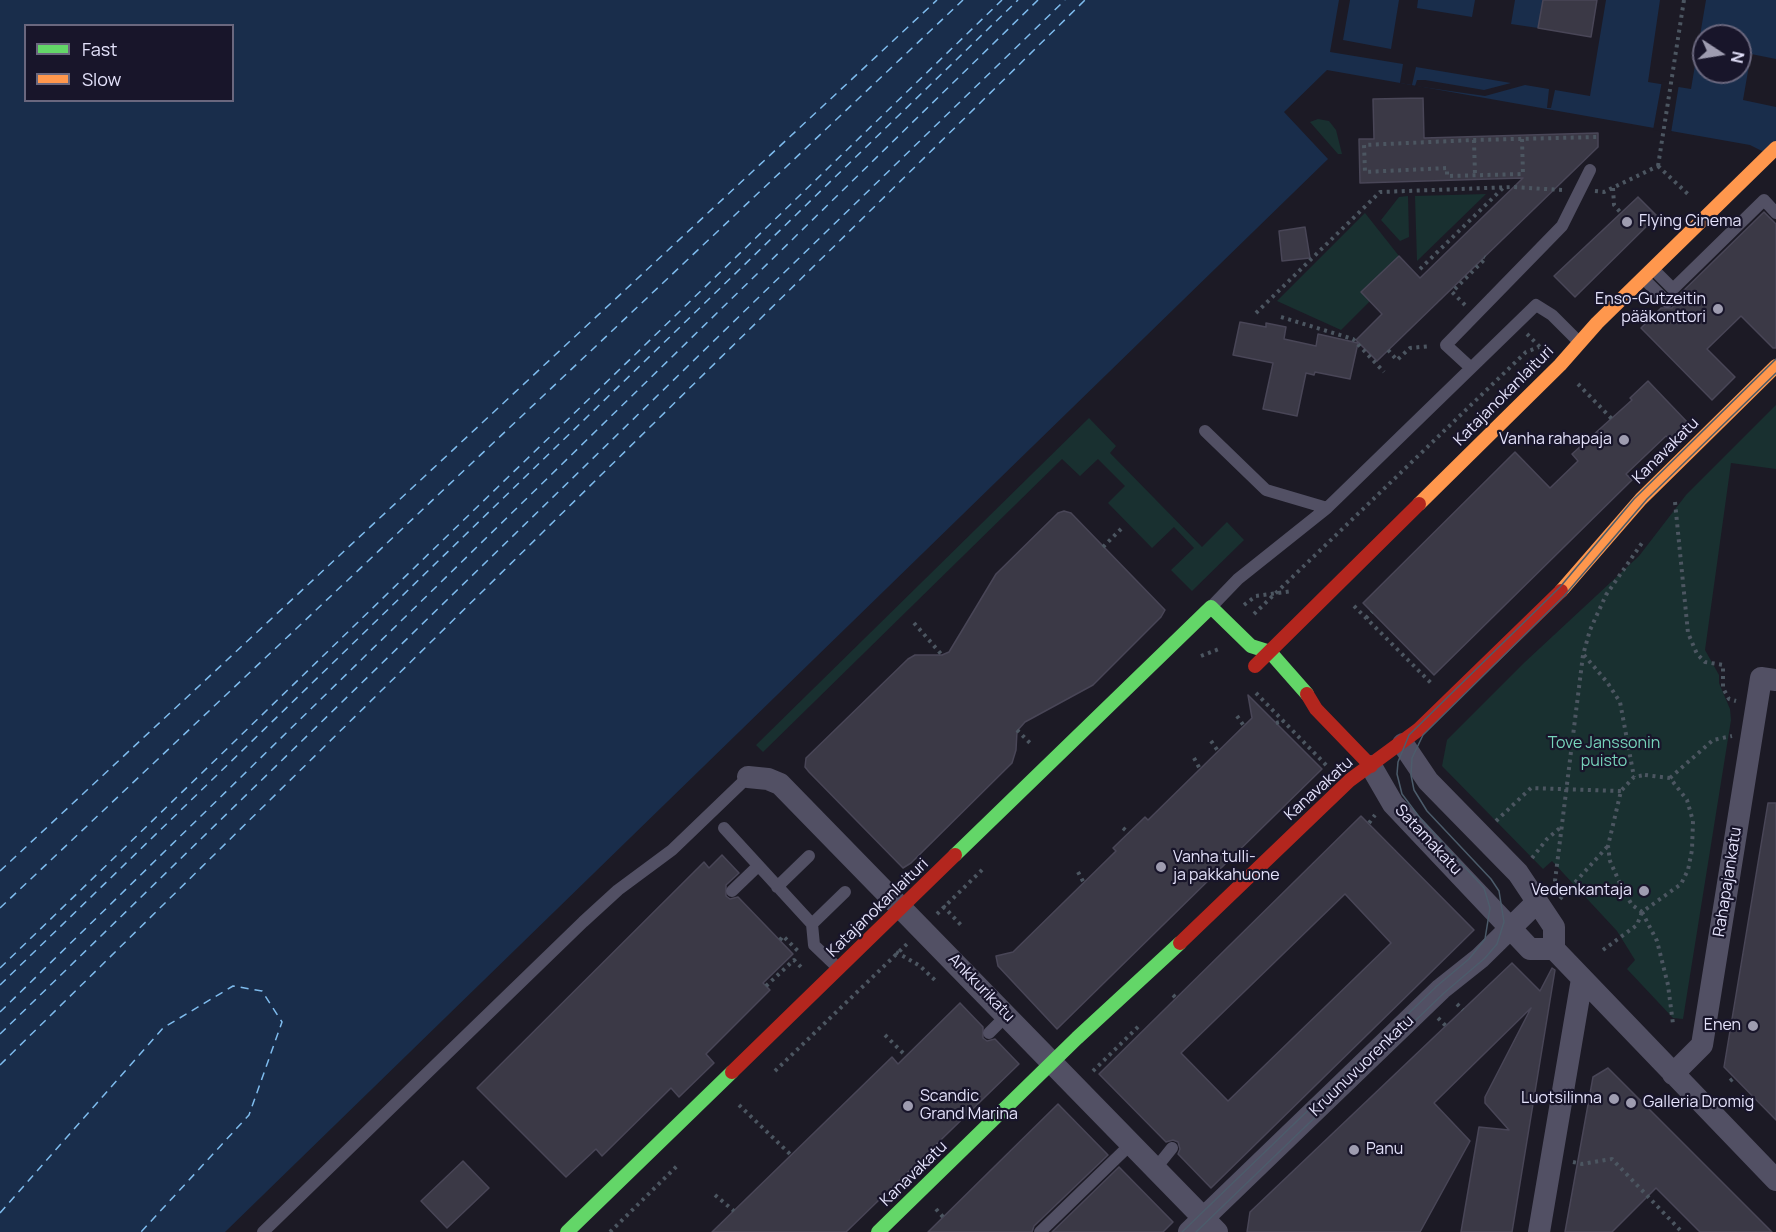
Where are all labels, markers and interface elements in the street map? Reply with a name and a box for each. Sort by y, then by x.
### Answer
legend [24,24,234,102]
north arrow [1692,24,1752,84]
text: Fast [82,37,117,61]
text: N [1726,49,1750,65]
text: Slow [82,67,121,91]
place label: Flying Cinema [1639,212,1741,232]
marker: Flying Cinema [1620,215,1634,229]
place label: Enso-Gutzeitin pääkonttori [1595,290,1706,328]
marker: Enso-Gutzeitin pääkonttori [1711,302,1725,316]
street label: Katajanokanlaituri [1450,342,1558,450]
street label: Kanavakatu [1629,414,1703,488]
place label: Vanha rahapaja [1499,430,1612,450]
marker: Vanha rahapaja [1617,433,1631,447]
park label: Tove Janssonin puisto [1548,734,1660,772]
street label: Kanavakatu [1281,753,1357,825]
street label: Satamakatu [1391,801,1465,879]
street label: Rahapajankatu [1710,826,1746,938]
place label: Vanha tulli- ja pakkahuone [1173,848,1279,886]
street label: Katajanokanlaituri [823,855,933,961]
marker: Vanha tulli- ja pakkahuone [1154,860,1168,874]
place label: Vedenkantaja [1531,881,1632,901]
marker: Vedenkantaja [1637,884,1651,898]
street label: Ankkurikatu [944,950,1018,1026]
street label: Kruunuvuorenkatu [1306,1011,1418,1121]
place label: Enen [1704,1016,1741,1036]
marker: Enen [1746,1019,1760,1033]
place label: Scandic Grand Marina [920,1087,1018,1125]
place label: Luotsilinna [1521,1089,1602,1109]
marker: Luotsilinna [1607,1092,1621,1106]
place label: Galleria Dromig [1643,1093,1754,1113]
marker: Galleria Dromig [1624,1096,1638,1110]
marker: Scandic Grand Marina [901,1099,915,1113]
street label: Kanavakatu [876,1137,952,1211]
place label: Panu [1366,1140,1403,1160]
marker: Panu [1347,1143,1361,1157]

